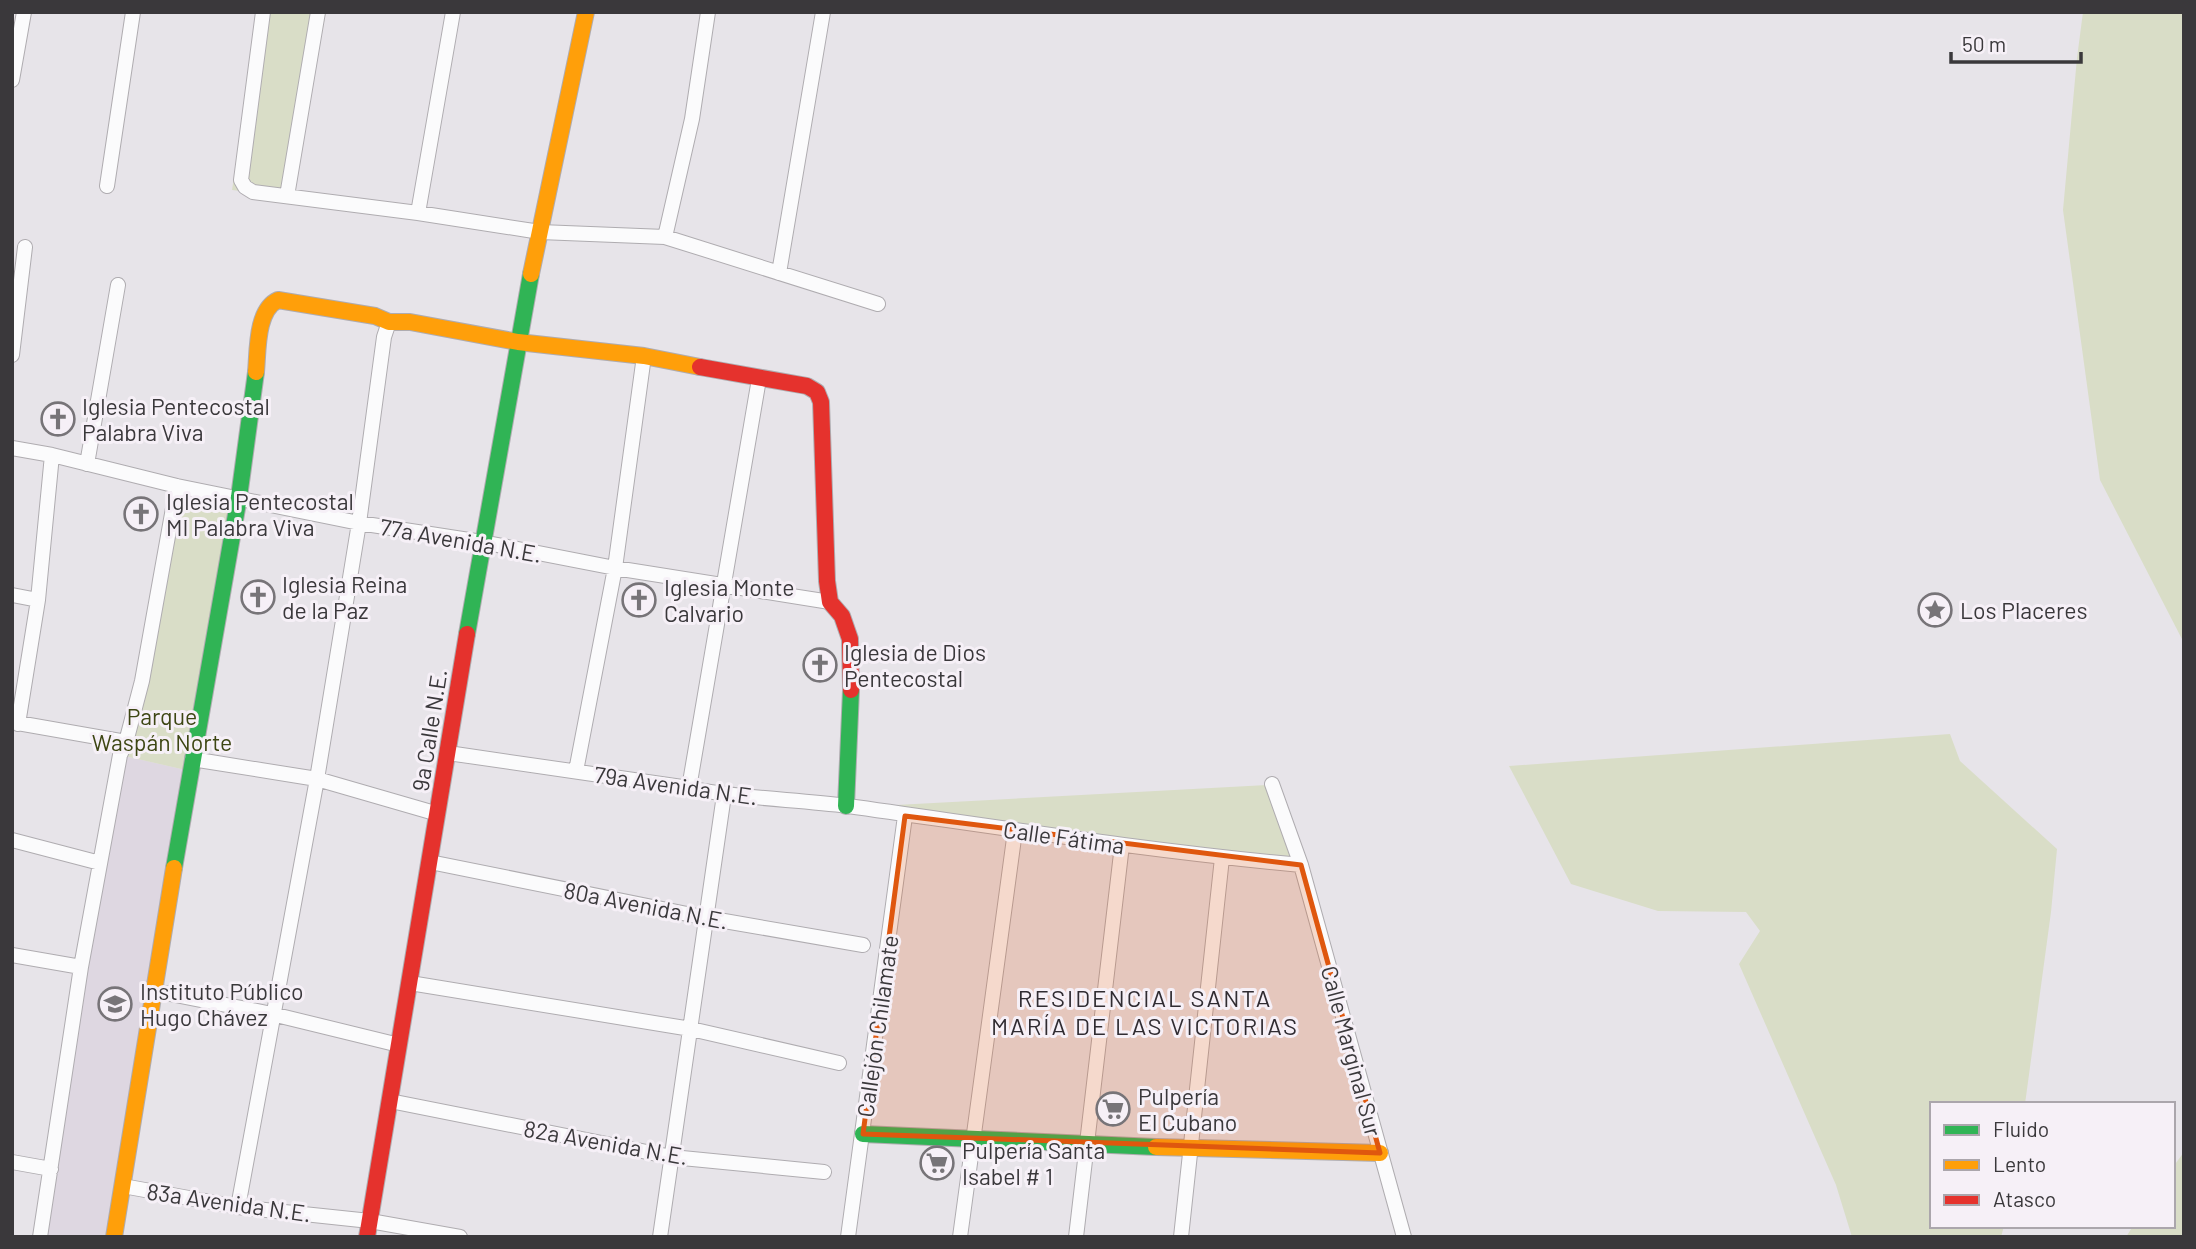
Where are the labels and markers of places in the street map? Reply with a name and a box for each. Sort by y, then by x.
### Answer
place label: Iglesia Pentecostal Palabra Viva [82,392,270,446]
church icon: Iglesia Pentecostal Palabra Viva [39,400,77,438]
place label: Iglesia Pentecostal MI Palabra Viva [166,487,354,541]
church icon: Iglesia Pentecostal MI Palabra Viva [122,495,160,533]
place label: Iglesia Reina de la Paz [282,570,407,624]
place label: Iglesia Monte Calvario [664,573,795,627]
church icon: Iglesia Reina de la Paz [239,578,277,616]
church icon: Iglesia Monte Calvario [620,581,658,619]
place icon: Los Placeres [1916,591,1954,629]
place label: Los Placeres [1960,596,2087,624]
place label: Iglesia de Dios Pentecostal [844,638,986,692]
church icon: Iglesia de Dios Pentecostal [801,646,839,684]
place label: Instituto Público Hugo Chávez [140,977,304,1031]
school or university icon: Instituto Público Hugo Chávez [96,985,134,1023]
place label: Pulpería El Cubano [1138,1082,1237,1136]
supermarket icon: Pulpería El Cubano [1094,1090,1132,1128]
place label: Pulpería Santa Isabel # 1 [962,1136,1105,1190]
supermarket icon: Pulpería Santa Isabel # 1 [918,1144,956,1182]

